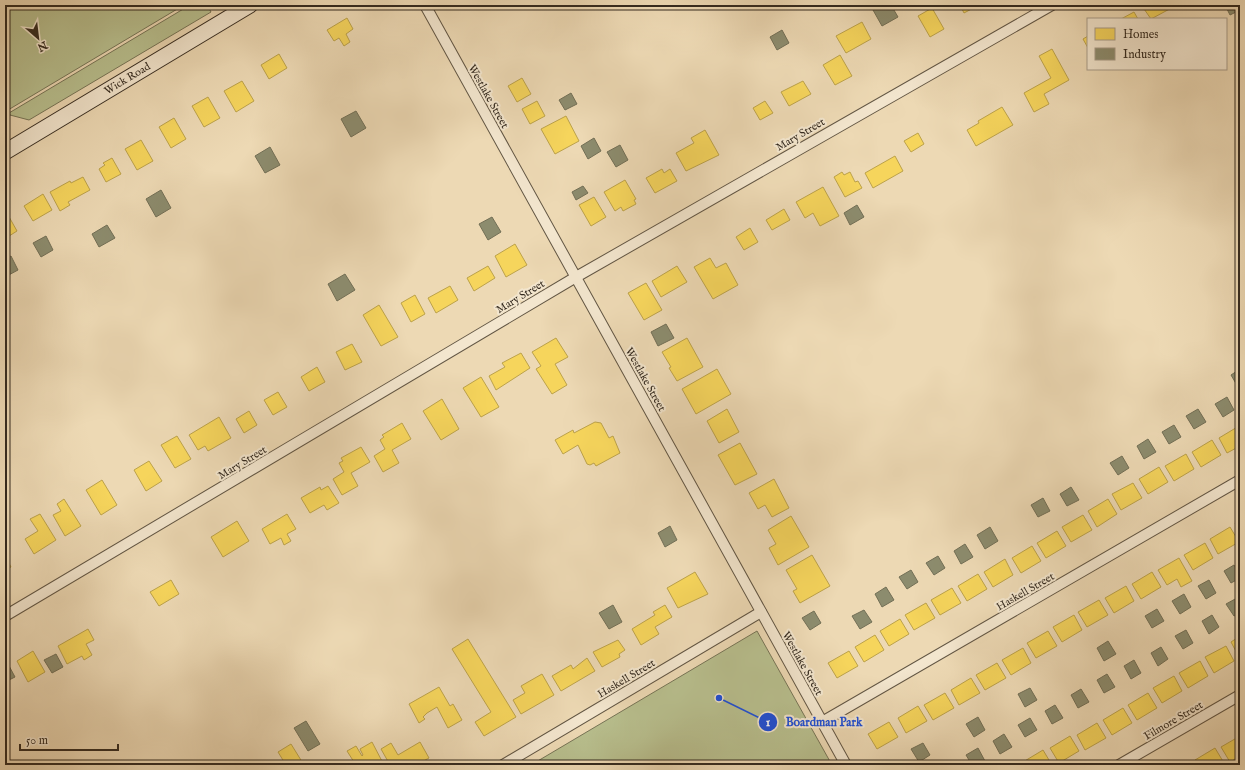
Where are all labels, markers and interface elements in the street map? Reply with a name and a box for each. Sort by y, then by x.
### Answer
north arrow [18,18,58,58]
legend [1087,18,1227,70]
text: Homes [1123,27,1159,42]
text: N [34,37,51,55]
text: Industry [1123,47,1166,62]
street label: Wick Road [102,60,153,98]
street label: Westlake Street [465,62,512,131]
street label: Mary Street [773,115,828,154]
street label: Mary Street [494,277,548,317]
street label: Westlake Street [622,345,669,414]
street label: Mary Street [216,443,270,483]
street label: Haskell Street [994,570,1057,614]
street label: Westlake Street [779,629,826,698]
street label: Haskell Street [595,656,658,702]
street label: Filmore Street [1141,698,1206,743]
callout: Boardman Park [758,710,870,734]
text: 1 [766,715,771,730]
text: Boardman Park [786,715,863,730]
scale bar [20,726,118,752]
text: 50 m [26,733,48,748]

